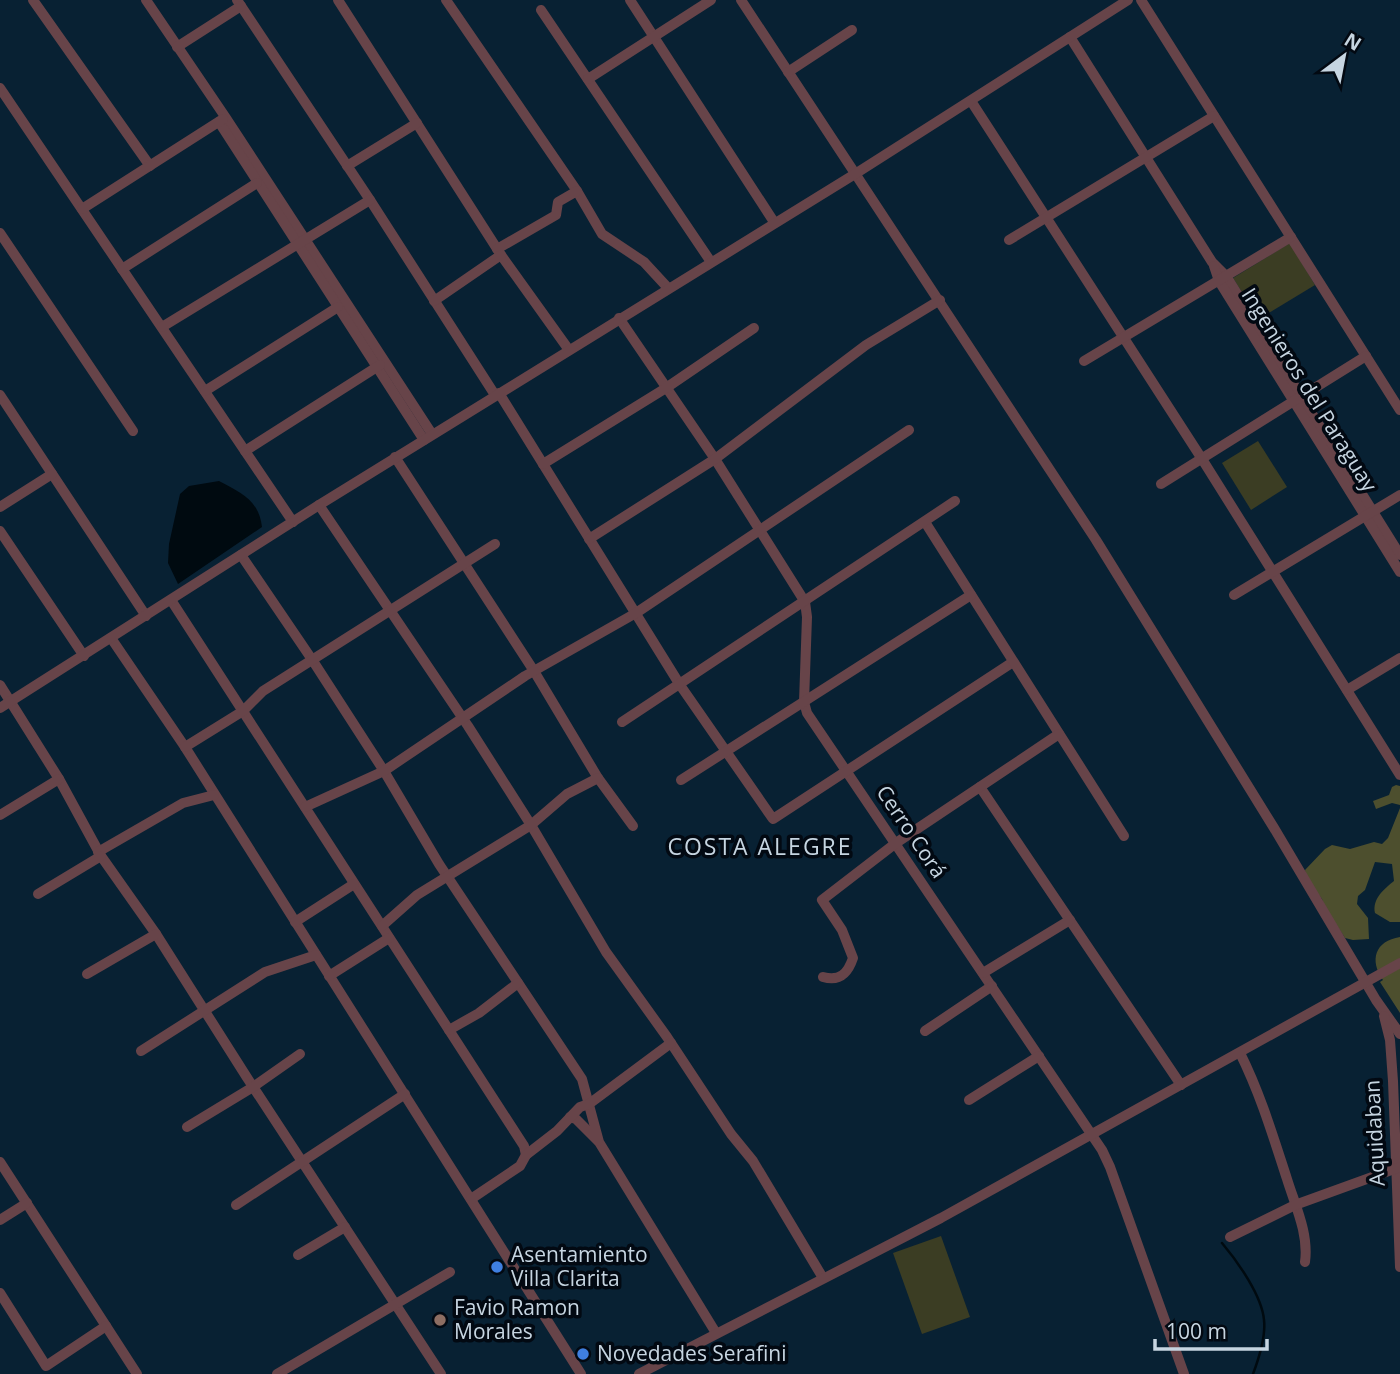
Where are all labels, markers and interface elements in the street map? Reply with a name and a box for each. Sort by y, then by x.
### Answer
north arrow [1309,21,1379,91]
text: N [1340,26,1366,57]
street label: Ingenieros del Paraguay [1236,282,1384,497]
street label: Cerro Corá [870,780,953,883]
district label: COSTA ALEGRE [667,830,853,862]
street label: Aquidaban [1357,1079,1391,1187]
place label: Asentamiento Villa Clarita [511,1240,648,1292]
marker: Asentamiento Villa Clarita [489,1259,505,1275]
place label: Favio Ramon Morales [454,1293,580,1345]
scale bar [1155,1308,1267,1352]
marker: Favio Ramon Morales [432,1312,448,1328]
text: 100 m [1166,1317,1227,1345]
place label: Novedades Serafini [597,1339,786,1367]
marker: Novedades Serafini [575,1346,591,1362]

